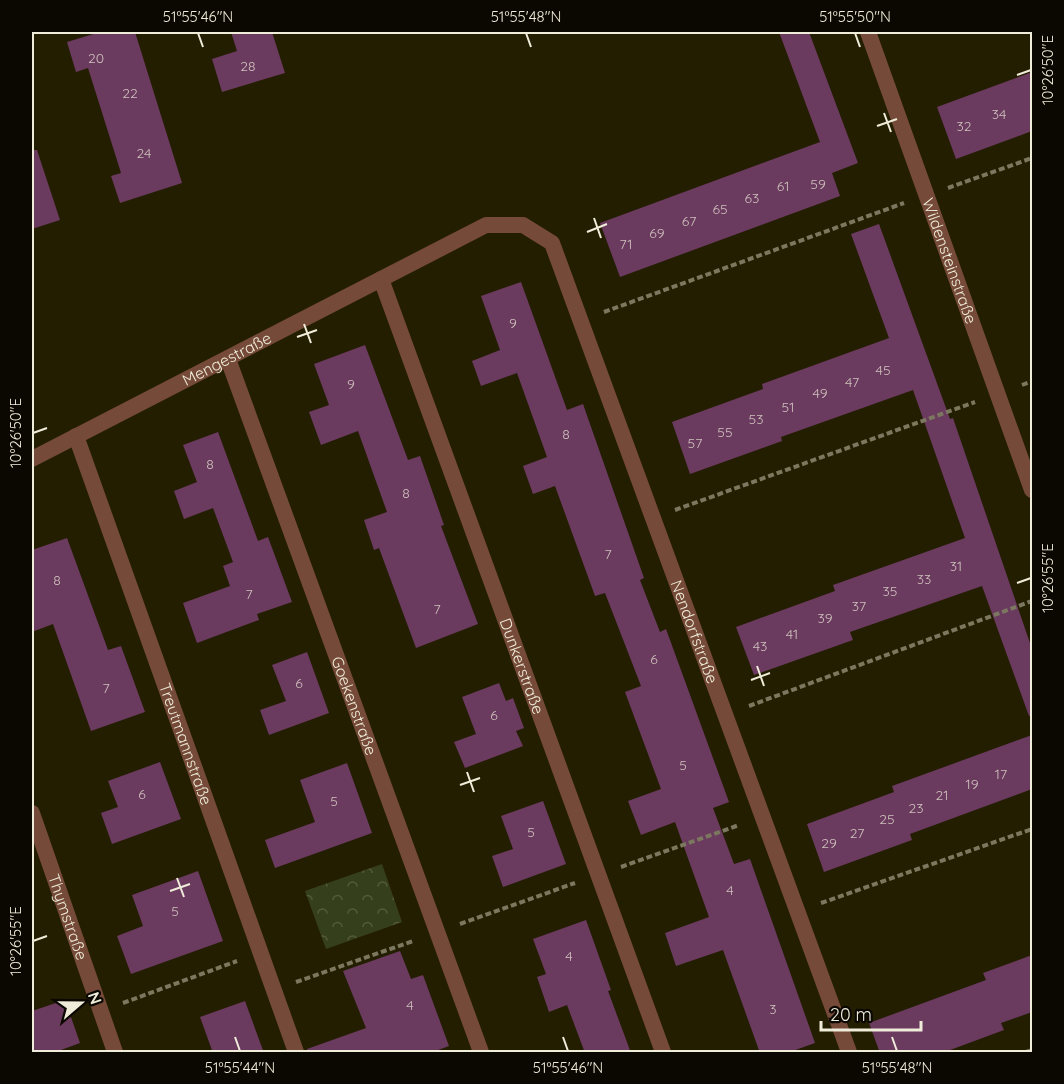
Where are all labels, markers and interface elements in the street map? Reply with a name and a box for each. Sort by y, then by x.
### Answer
text: 51°55'46"N [163,7,233,26]
text: 51°55'48"N [491,7,561,26]
text: 51°55'50"N [819,7,891,26]
text: 10°26'50"E [1038,35,1057,105]
house number: 20 [88,49,104,67]
house number: 28 [240,57,256,75]
house number: 22 [122,84,138,102]
house number: 34 [992,105,1006,123]
house number: 32 [956,117,972,135]
house number: 24 [137,144,151,162]
house number: 59 [810,175,826,193]
house number: 61 [777,177,789,195]
house number: 63 [745,189,759,207]
street label: Wildensteinstraße [918,195,982,326]
house number: 65 [712,200,728,218]
house number: 67 [682,212,696,230]
house number: 69 [649,224,665,242]
house number: 71 [619,235,633,253]
house number: 9 [509,314,517,332]
street label: Mengestraße [179,327,275,390]
house number: 45 [875,361,891,379]
house number: 47 [845,373,859,391]
house number: 9 [347,375,355,393]
house number: 49 [813,384,828,402]
text: 10°26'50"E [6,398,25,468]
house number: 51 [782,398,794,416]
house number: 53 [749,410,763,428]
house number: 55 [717,423,733,441]
house number: 8 [562,425,570,443]
house number: 57 [688,434,702,452]
house number: 8 [206,455,214,473]
house number: 8 [402,484,410,502]
text: 10°26'55"E [1038,543,1057,613]
house number: 7 [604,545,612,563]
house number: 31 [950,557,962,575]
house number: 33 [917,570,931,588]
house number: 8 [53,571,61,589]
street label: Nendorfstraße [667,577,723,686]
house number: 35 [883,582,897,600]
house number: 7 [245,585,253,603]
house number: 37 [852,597,866,615]
house number: 7 [433,600,441,618]
house number: 39 [817,609,833,627]
street label: Dunkerstraße [496,615,549,717]
house number: 41 [786,625,798,643]
house number: 43 [753,637,767,655]
house number: 6 [650,650,658,668]
street label: Goekenstraße [327,653,382,758]
house number: 6 [295,674,303,692]
house number: 7 [102,679,110,697]
street label: Treutmannstraße [155,680,217,808]
house number: 6 [490,706,498,724]
house number: 5 [679,756,687,774]
house number: 17 [995,765,1007,783]
house number: 19 [966,775,979,793]
house number: 6 [138,785,146,803]
house number: 21 [936,786,948,804]
house number: 5 [330,792,338,810]
house number: 23 [908,799,924,817]
house number: 25 [879,810,895,828]
house number: 5 [527,823,535,841]
house number: 27 [850,824,864,842]
house number: 29 [821,834,837,852]
street label: Thymstraße [44,871,92,963]
house number: 4 [726,881,734,899]
house number: 5 [171,902,179,920]
text: 10°26'55"E [6,906,25,976]
house number: 4 [565,947,573,965]
north arrow [51,973,111,1033]
text: N [84,989,107,1007]
scale bar [821,994,922,1032]
house number: 4 [406,996,414,1014]
house number: 3 [769,1000,777,1018]
text: 20 m [830,1003,872,1026]
text: 51°55'44"N [205,1058,275,1077]
text: 51°55'46"N [533,1058,603,1077]
text: 51°55'48"N [862,1058,932,1077]

